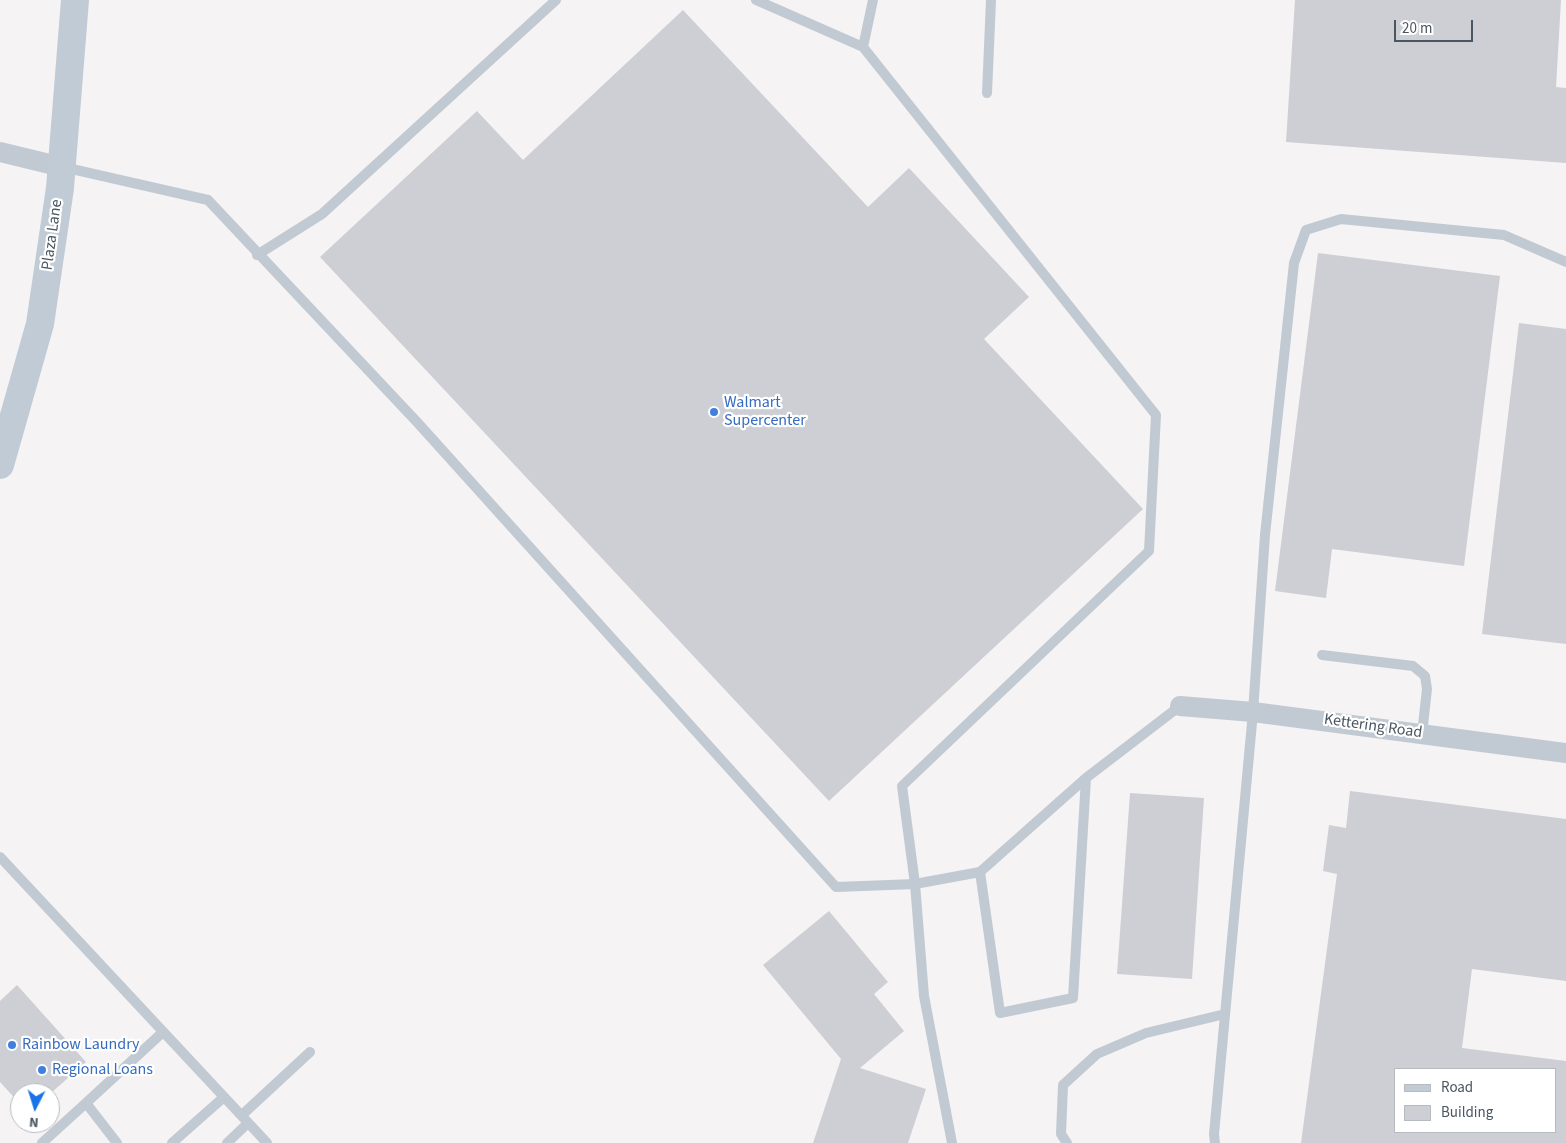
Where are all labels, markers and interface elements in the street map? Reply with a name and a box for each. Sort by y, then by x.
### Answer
scale bar [1396,10,1475,42]
text: 20 m [1402,18,1432,39]
street label: Plaza Lane [39,198,67,272]
place label: Walmart Supercenter [724,393,806,431]
marker: Walmart Supercenter [708,406,720,418]
street label: Kettering Road [1323,711,1423,743]
place label: Rainbow Laundry [22,1035,140,1055]
marker: Rainbow Laundry [6,1039,18,1051]
place label: Regional Loans [52,1060,153,1080]
marker: Regional Loans [36,1064,48,1076]
legend [1394,1068,1556,1133]
text: Road [1441,1077,1473,1098]
north arrow [10,1083,60,1133]
text: Building [1441,1102,1493,1123]
text: N [28,1112,39,1132]

